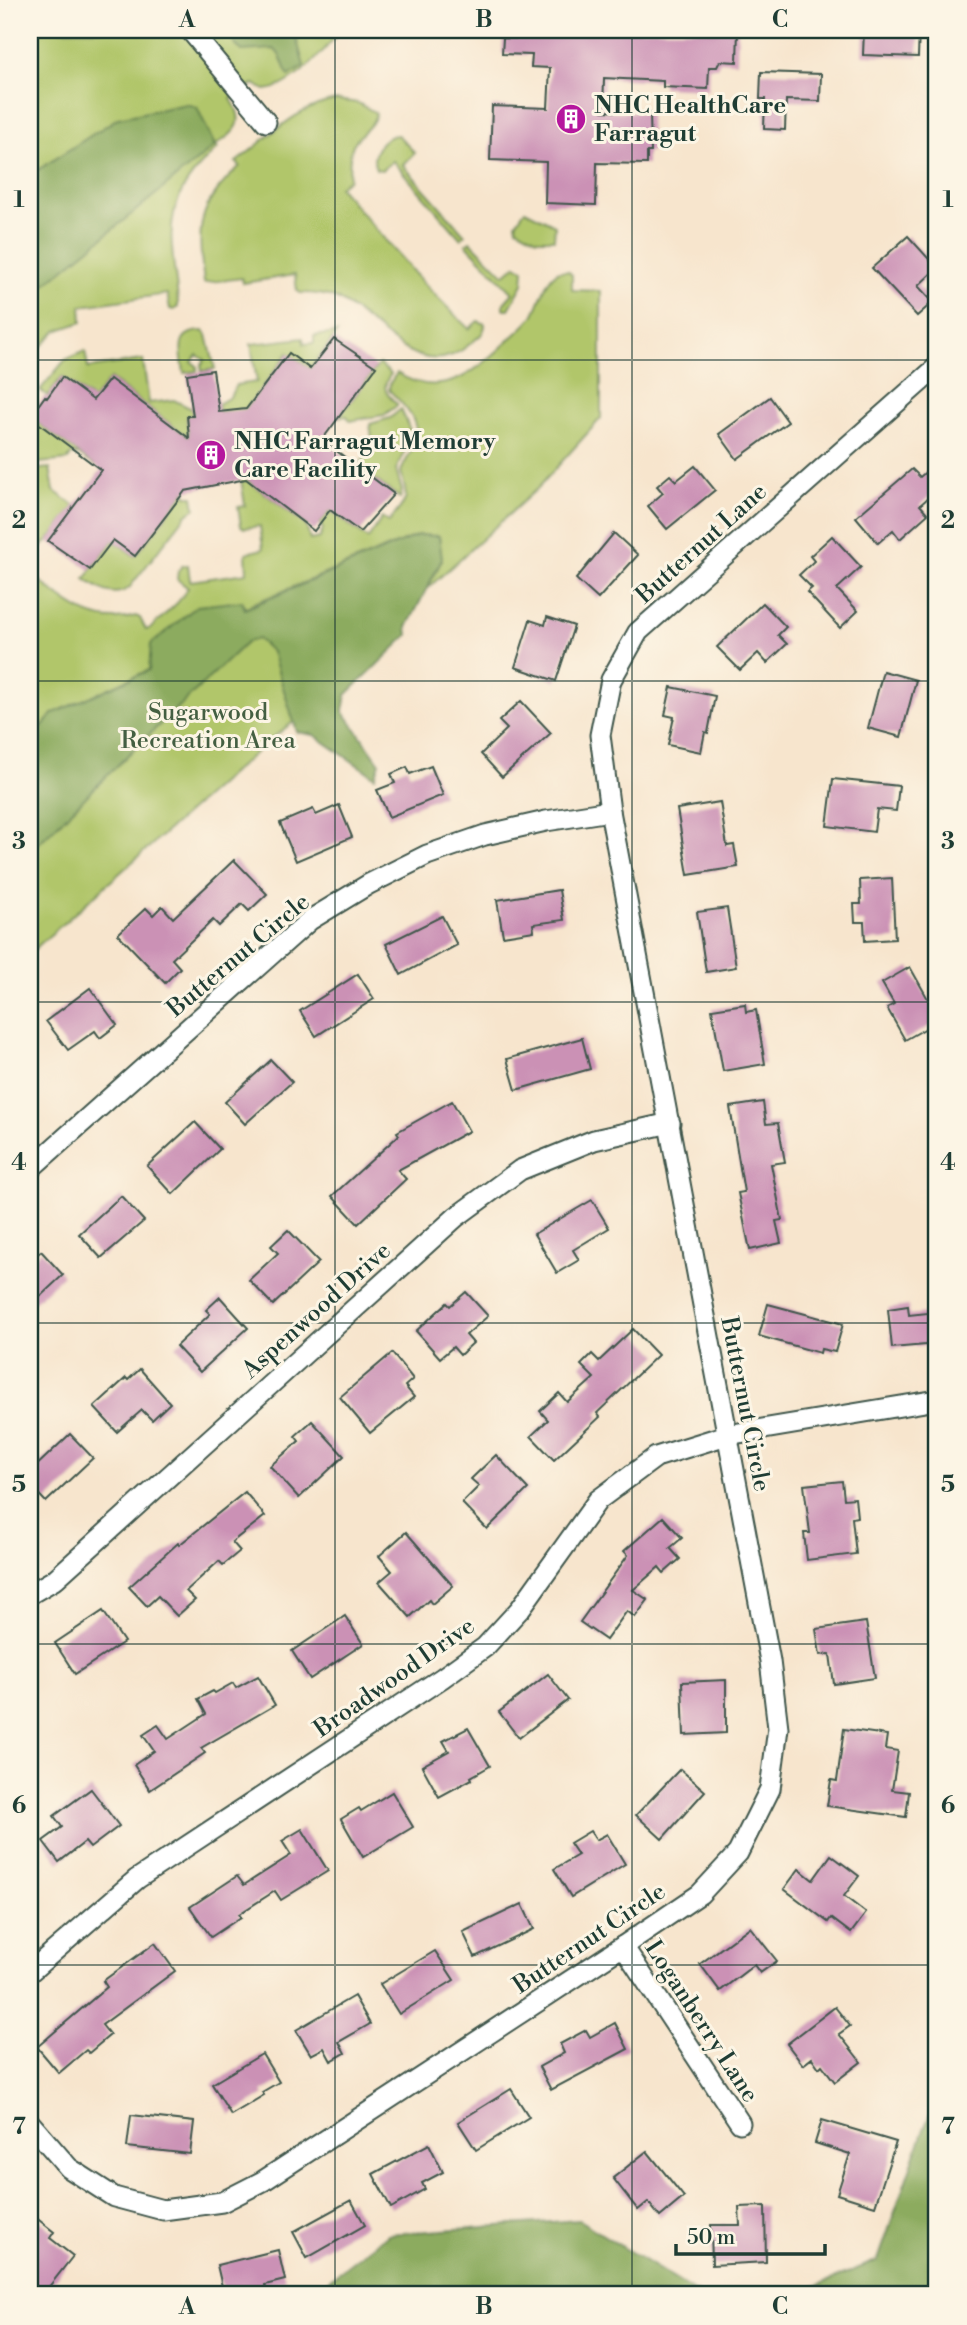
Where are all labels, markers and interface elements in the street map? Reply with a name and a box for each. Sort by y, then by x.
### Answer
text: A [178,6,196,34]
text: B [475,6,493,34]
text: C [772,6,788,34]
place label: NHC HealthCare Farragut [594,91,786,149]
building icon: NHC HealthCare Farragut [554,102,588,136]
text: 1 [13,186,25,214]
text: 1 [942,186,954,214]
place label: NHC Farragut Memory Care Facility [234,427,497,485]
building icon: NHC Farragut Memory Care Facility [194,438,228,472]
street label: Butternut Lane [629,477,773,611]
text: 2 [12,507,26,535]
text: 2 [941,507,955,535]
park label: Sugarwood Recreation Area [120,698,296,756]
text: 3 [12,828,26,856]
text: 3 [941,828,955,856]
street label: Butternut Circle [160,887,316,1025]
text: 4 [11,1149,27,1177]
text: 4 [940,1149,956,1177]
street label: Aspenwood Drive [235,1236,397,1386]
street label: Butternut Circle [713,1313,777,1494]
text: 5 [12,1471,26,1499]
text: 5 [941,1471,955,1499]
street label: Broadwood Drive [308,1611,481,1745]
text: 6 [12,1792,26,1820]
text: 6 [941,1792,955,1820]
street label: Butternut Circle [507,1877,671,2001]
street label: Loganberry Lane [638,1935,765,2108]
text: 7 [12,2113,26,2141]
text: 7 [941,2113,955,2141]
scale bar [676,2213,825,2257]
text: 50 m [687,2225,735,2251]
text: A [178,2293,196,2321]
text: B [475,2293,493,2321]
text: C [772,2293,788,2321]

